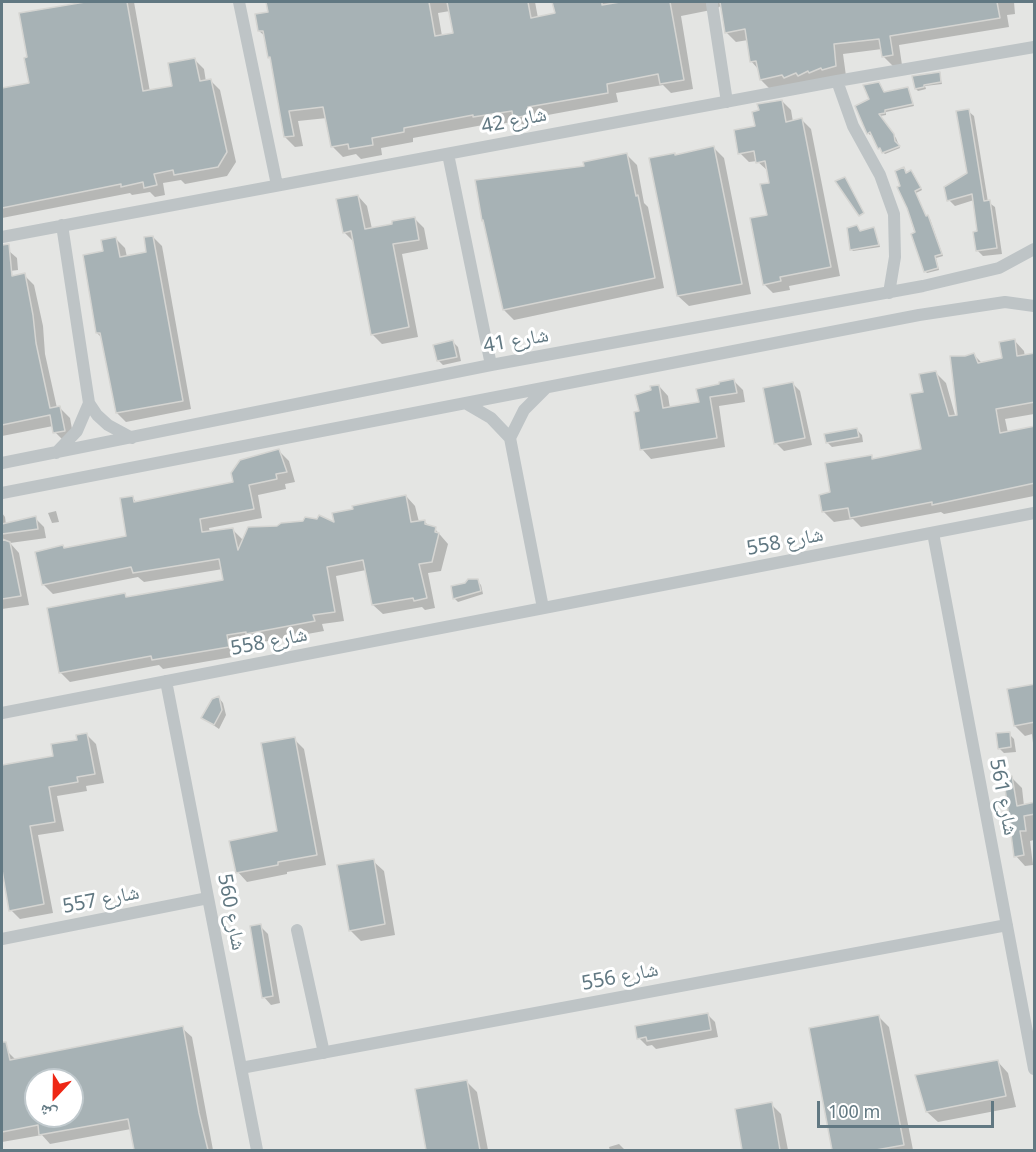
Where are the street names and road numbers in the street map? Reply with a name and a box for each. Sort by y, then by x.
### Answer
street label: شارع 42 [479,103,549,139]
street label: شارع 41 [481,323,551,359]
street label: شارع 558 [745,523,825,561]
street label: شارع 558 [229,623,309,661]
street label: شارع 561 [984,757,1022,837]
street label: شارع 560 [212,872,250,952]
street label: شارع 557 [61,881,141,919]
street label: شارع 556 [580,958,660,996]

